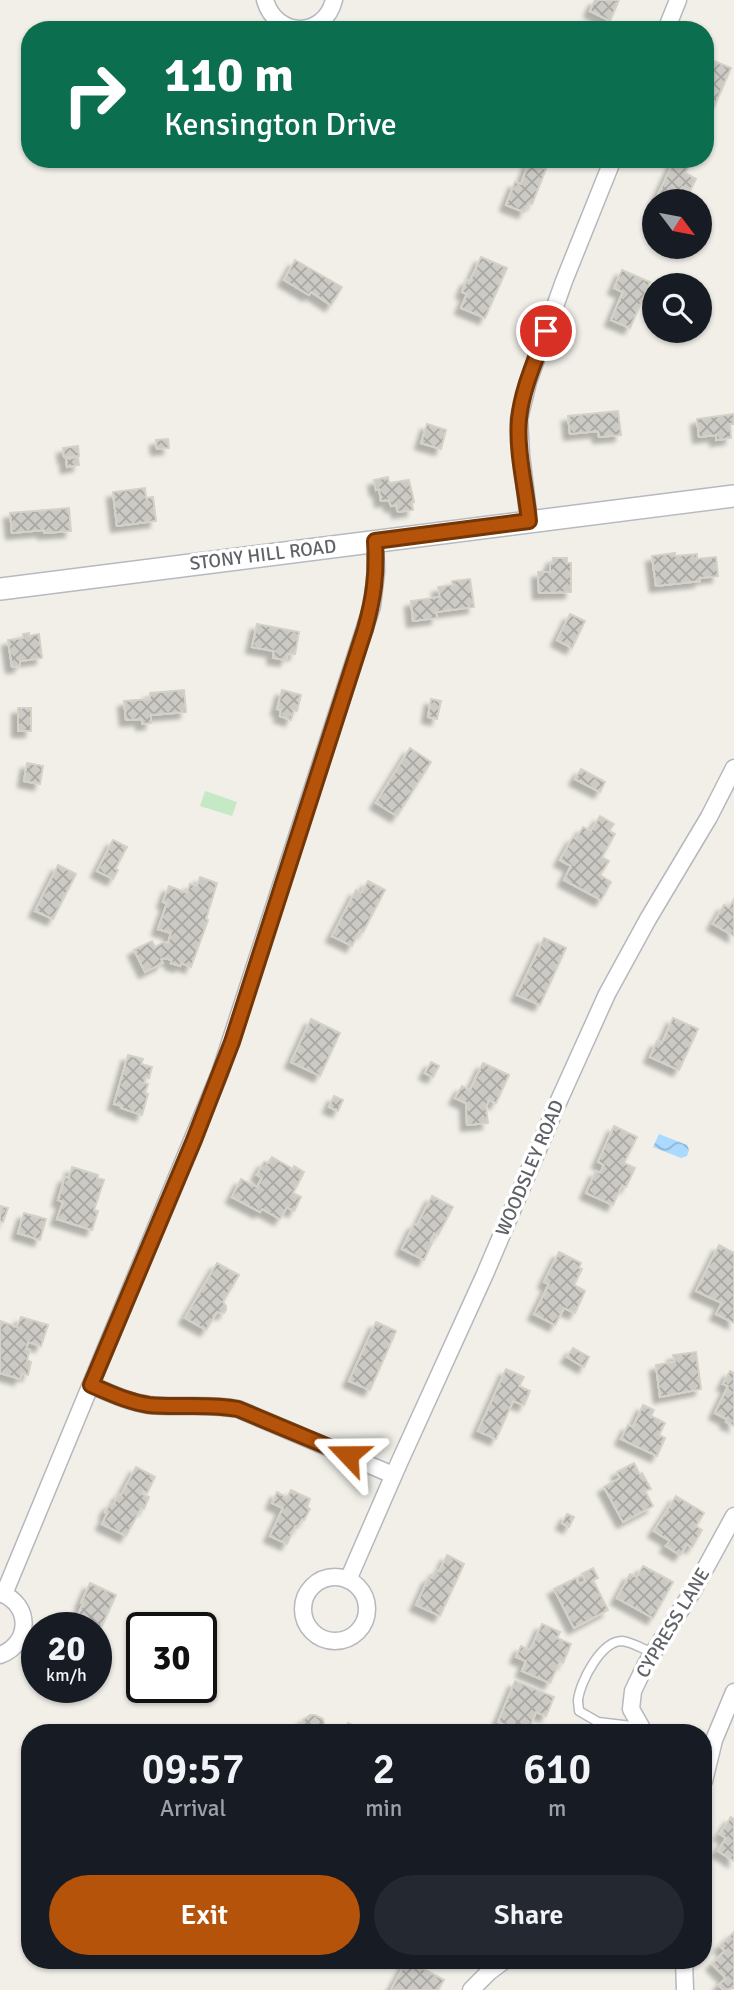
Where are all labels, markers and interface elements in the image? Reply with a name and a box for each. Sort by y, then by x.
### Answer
text: 110 m [164,45,294,105]
icon: right [49,49,140,140]
text: Kensington Drive [164,105,397,144]
north arrow [642,189,712,259]
map controls [642,189,712,343]
button: search [642,273,712,343]
pin [516,301,576,361]
icon: arrive [527,312,565,350]
street label: STONY HILL ROAD [188,534,338,576]
street label: WOODSLEY ROAD [491,1096,569,1240]
position arrow [311,1418,385,1492]
street label: CYPRESS LANE [631,1564,715,1682]
speed limit sign: 30 [126,1612,217,1703]
text: 20 [48,1627,85,1670]
text: km/h [46,1664,87,1686]
text: 09:57 [142,1744,244,1795]
text: 2 [372,1744,395,1795]
text: 610 [523,1744,591,1795]
text: Arrival [160,1794,226,1823]
text: min [365,1794,402,1823]
text: m [548,1794,566,1823]
button: Exit [49,1875,360,1955]
button: Share [374,1875,684,1955]

